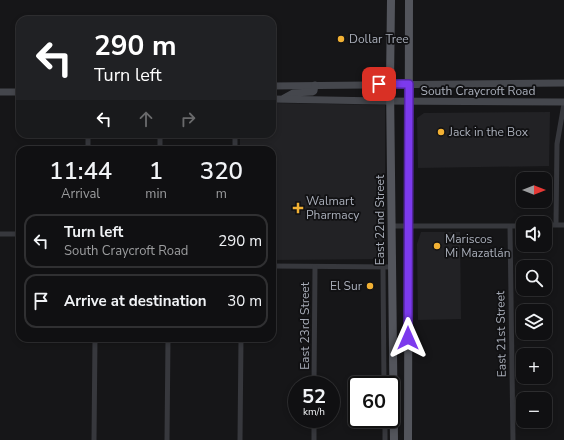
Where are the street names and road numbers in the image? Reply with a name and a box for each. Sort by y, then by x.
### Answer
street label: South Craycroft Road [421,83,535,99]
street label: East 22nd Street [372,174,388,265]
street label: East 23rd Street [297,281,313,370]
street label: East 21st Street [492,290,510,377]

